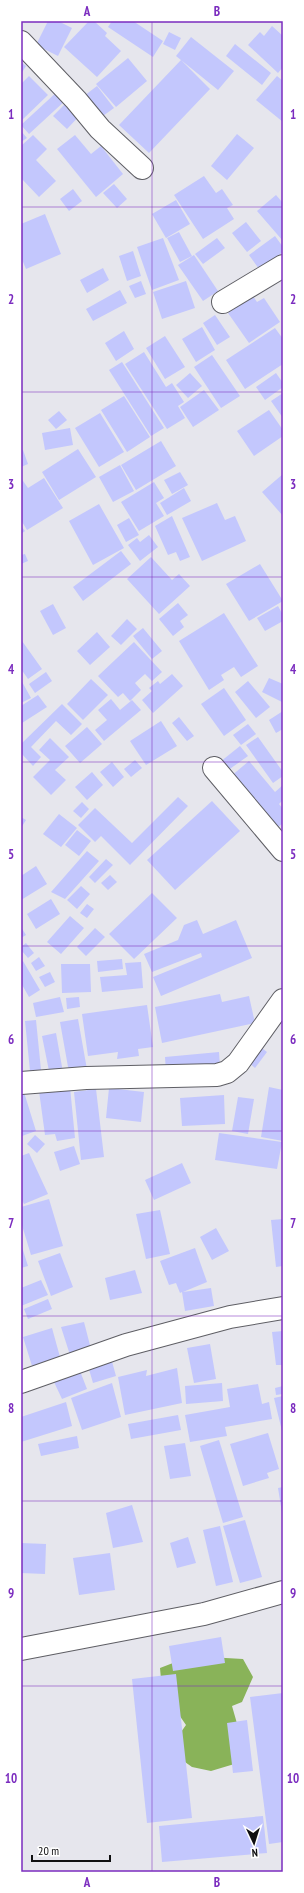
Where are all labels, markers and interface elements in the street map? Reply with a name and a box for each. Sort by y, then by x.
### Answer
text: A [83,3,91,20]
text: B [214,3,220,20]
text: 1 [8,106,14,123]
text: 1 [290,106,296,123]
text: 2 [8,291,14,308]
text: 2 [290,291,296,308]
text: 3 [8,476,14,493]
text: 3 [290,476,296,493]
text: 4 [8,661,15,678]
text: 4 [290,661,297,678]
text: 5 [8,846,14,863]
text: 5 [290,846,296,863]
text: 6 [8,1031,14,1048]
text: 6 [290,1031,296,1048]
text: 7 [8,1215,14,1232]
text: 7 [290,1215,296,1232]
text: 8 [8,1400,14,1417]
text: 8 [290,1400,296,1417]
text: 9 [8,1585,14,1602]
text: 9 [290,1585,296,1602]
text: 10 [5,1770,17,1787]
text: 10 [287,1770,299,1787]
north arrow [234,1823,274,1863]
scale bar [32,1837,110,1863]
text: 20 m [38,1843,59,1858]
text: N [251,1846,258,1860]
text: A [83,1874,91,1891]
text: B [214,1874,220,1891]

